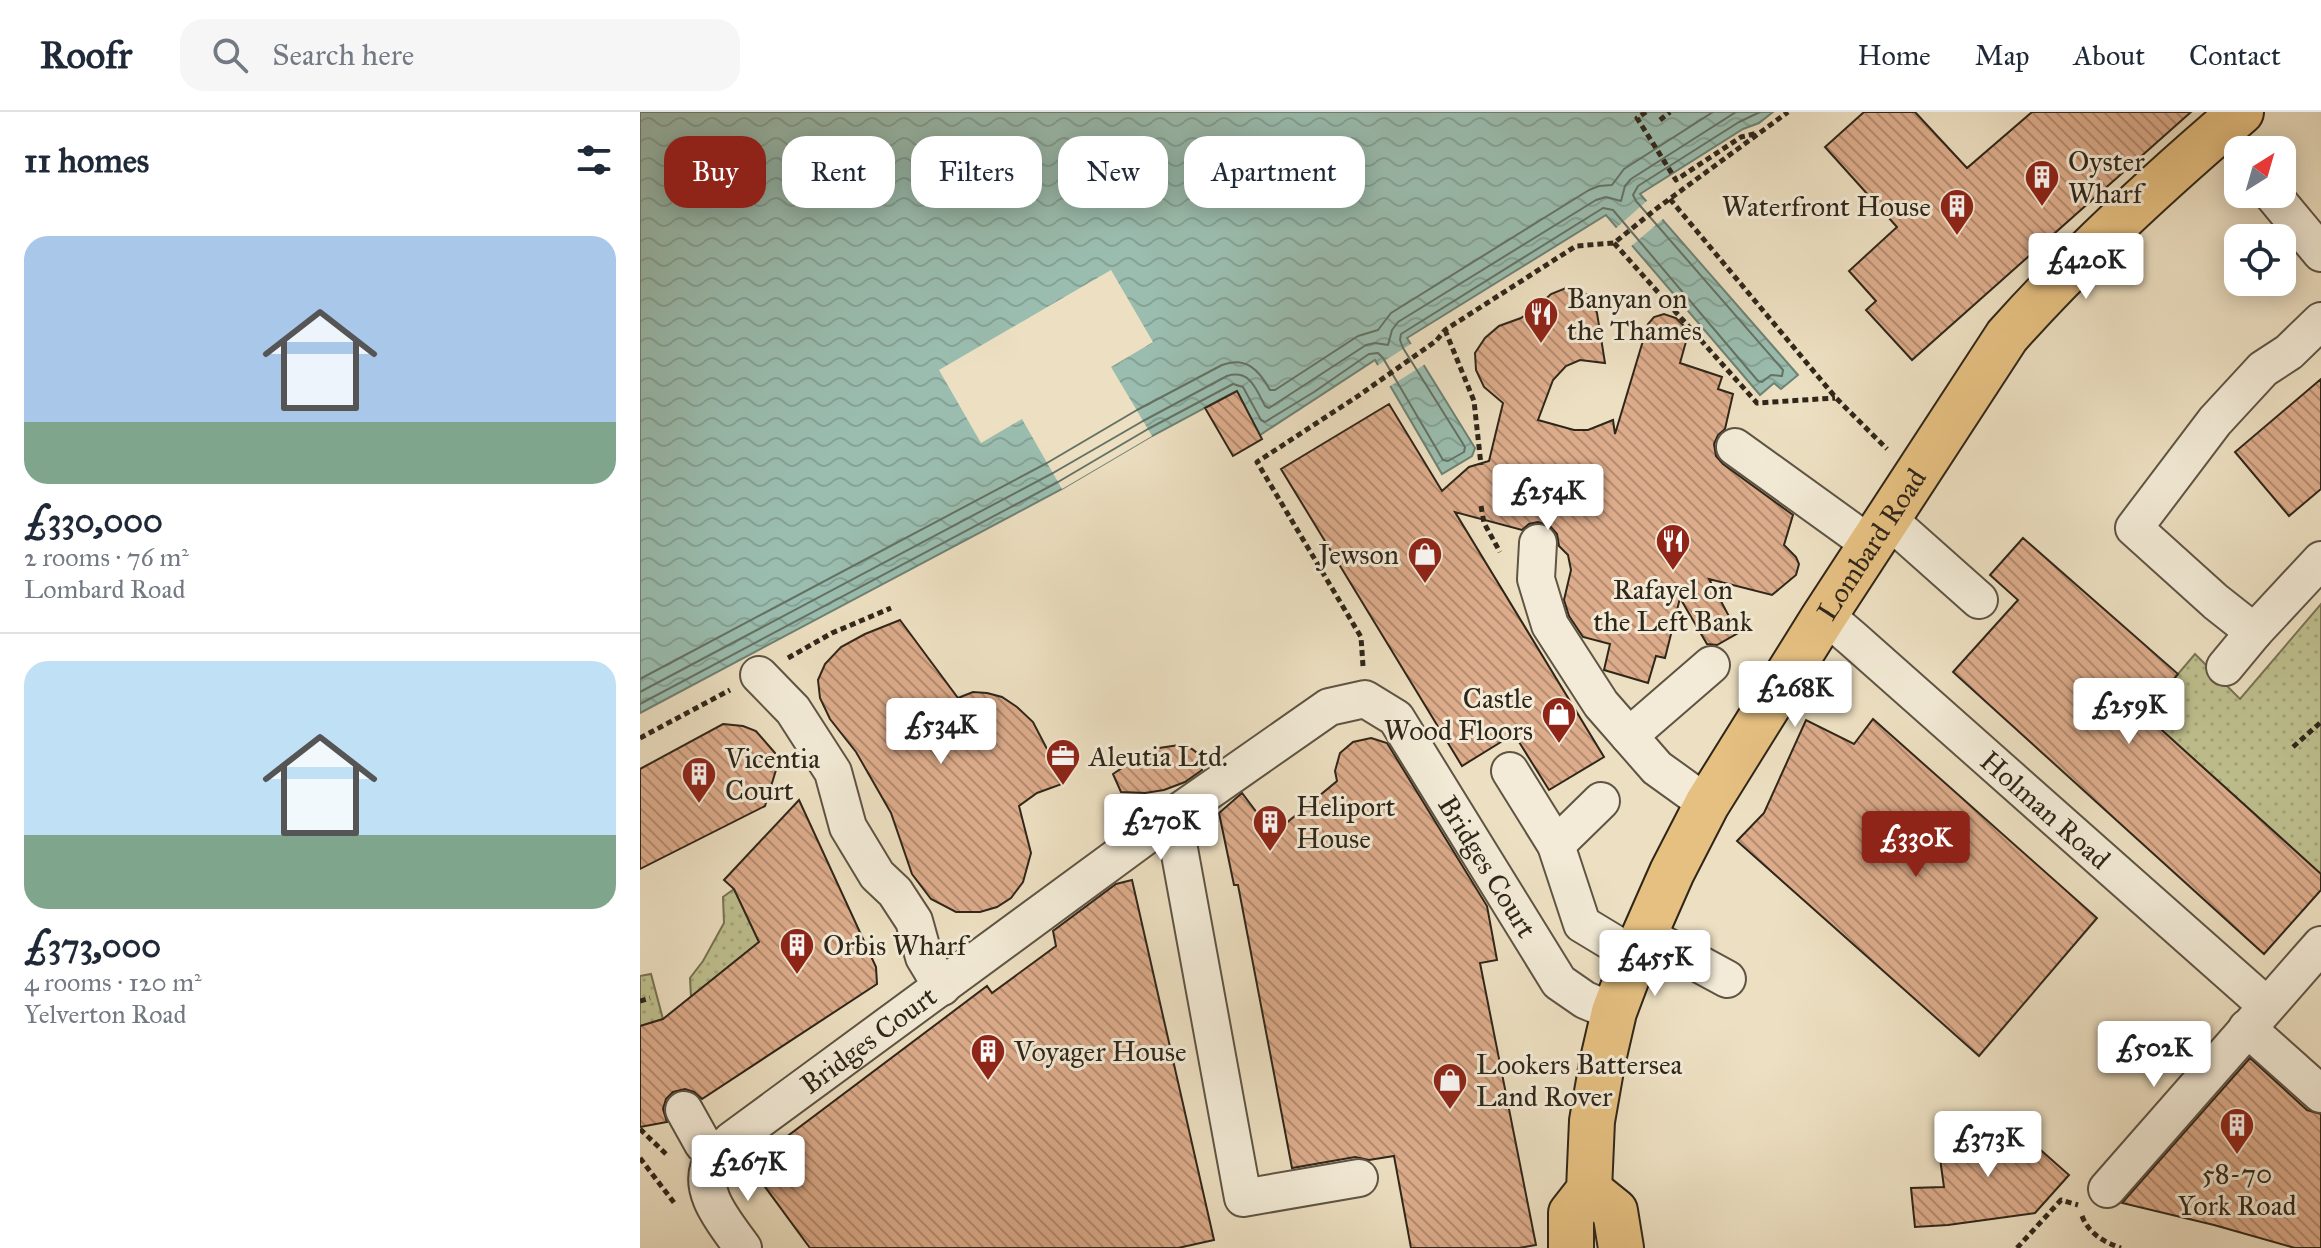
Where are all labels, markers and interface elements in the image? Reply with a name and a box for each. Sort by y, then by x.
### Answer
search box [180,19,740,91]
text: Roofr [40,32,132,78]
icon: search [208,33,252,77]
text: Search here [272,37,414,73]
text: Home [1858,38,1931,73]
text: Map [1975,38,2029,73]
text: About [2073,38,2145,73]
text: Contact [2189,38,2281,73]
chip: Buy [664,136,766,208]
chip: Rent [782,136,895,208]
chip: Filters [911,136,1042,208]
chip: New [1058,136,1168,208]
chip: Apartment [1184,136,1365,208]
north arrow [2224,136,2296,208]
map controls [2224,136,2296,296]
icon: filters [572,138,616,182]
text: 11 homes [24,140,149,181]
place label: Oyster Wharf [2068,144,2147,211]
building icon: Oyster Wharf [2023,158,2061,208]
building icon: Waterfront House [1938,187,1976,237]
place label: Waterfront House [1722,189,1931,224]
button: locate [2224,224,2296,296]
pin: £420K [2030,233,2142,301]
text: £420K [2047,243,2125,275]
place label: Banyan on the Thames [1567,281,1702,348]
icon: home [248,288,392,432]
restaurant icon: Banyan on the Thames [1522,295,1560,345]
street label: Lombard Road [1809,462,1933,627]
pin: £254K [1492,464,1604,532]
text: £254K [1510,474,1586,506]
text: £330,000 [24,500,163,541]
restaurant icon: Rafayel on the Left Bank [1654,522,1692,572]
shop icon: Jewson [1406,535,1444,585]
place label: Jewson [1316,537,1399,572]
text: 2 rooms · 76 m² [24,541,189,573]
place label: Rafayel on the Left Bank [1593,572,1753,639]
text: Lombard Road [24,573,185,605]
pin: £268K [1739,661,1851,729]
text: £268K [1757,671,1833,703]
pin: £259K [2073,678,2185,746]
place label: Castle Wood Floors [1384,681,1533,748]
text: £259K [2091,688,2167,720]
shop icon: Castle Wood Floors [1540,695,1578,745]
pin: £534K [885,698,997,766]
text: £534K [904,708,978,740]
icon: home [248,713,392,857]
office icon: Aleutia Ltd. [1044,737,1082,787]
place label: Aleutia Ltd. [1088,739,1228,774]
place label: Vicentia Court [724,741,820,808]
street label: Holman Road [1973,743,2118,876]
building icon: Vicentia Court [680,755,718,805]
place label: Heliport House [1296,789,1396,856]
street label: Bridges Court [1431,789,1545,944]
pin: £270K [1105,794,1217,862]
building icon: Heliport House [1251,803,1289,853]
text: £270K [1122,804,1200,836]
pin: £330K [1860,811,1972,879]
text: £330K [1880,821,1952,853]
text: £373,000 [24,925,161,966]
building icon: Orbis Wharf [778,926,816,976]
place label: Orbis Wharf [823,928,971,963]
pin: £455K [1599,930,1711,998]
text: £455K [1617,940,1693,972]
text: 4 rooms · 120 m² [24,966,202,998]
street label: Bridges Court [793,978,943,1101]
text: Yelverton Road [24,998,187,1030]
pin: £502K [2098,1021,2210,1089]
text: £502K [2116,1031,2192,1063]
building icon: Voyager House [969,1032,1007,1082]
place label: Voyager House [1013,1034,1187,1069]
place label: Lookers Battersea Land Rover [1476,1047,1683,1114]
shop icon: Lookers Battersea Land Rover [1431,1061,1469,1111]
building icon: 58-70 York Road [2218,1106,2256,1156]
pin: £373K [1932,1111,2044,1179]
text: £373K [1952,1121,2024,1153]
pin: £267K [692,1135,804,1203]
text: £267K [710,1145,786,1177]
place label: 58-70 York Road [2177,1156,2297,1223]

